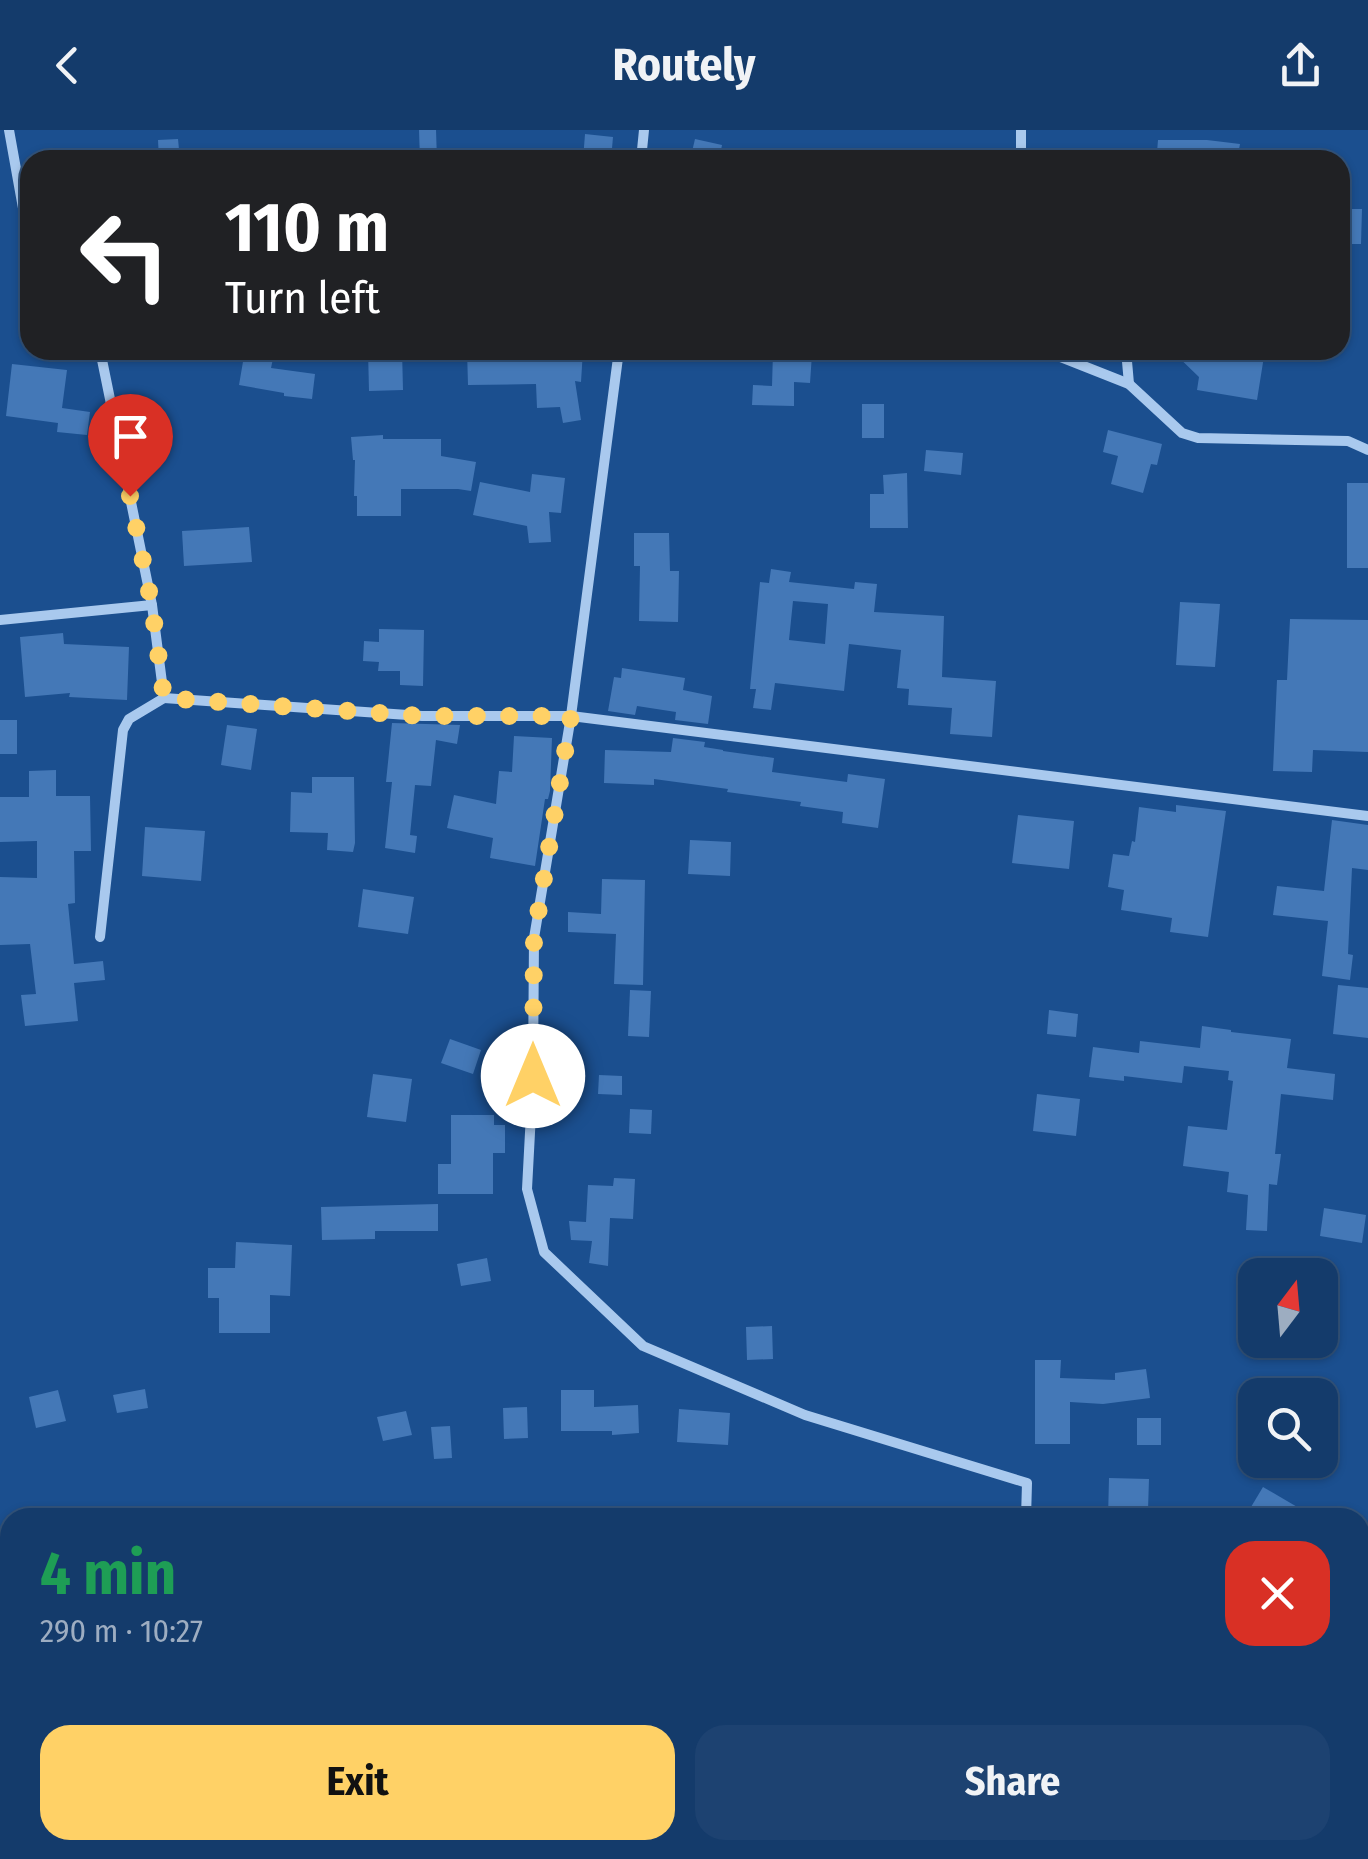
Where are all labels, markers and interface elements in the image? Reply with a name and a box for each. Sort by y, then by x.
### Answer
icon: back [40,38,95,93]
text: Routely [612,38,756,92]
icon: share [1273,38,1328,93]
text: 110 m [225,186,389,270]
icon: left [60,190,190,320]
text: Turn left [225,271,380,325]
pin [88,394,173,497]
icon: arrive [103,409,158,464]
position arrow [481,1024,585,1128]
north arrow [1238,1258,1338,1358]
map controls [1238,1258,1338,1478]
button: search [1238,1378,1338,1478]
text: 4 min [40,1538,176,1610]
button: close [1225,1541,1330,1646]
text: 290 m · 10:27 [40,1612,203,1650]
button: Exit [40,1725,675,1840]
button: Share [695,1725,1330,1840]

